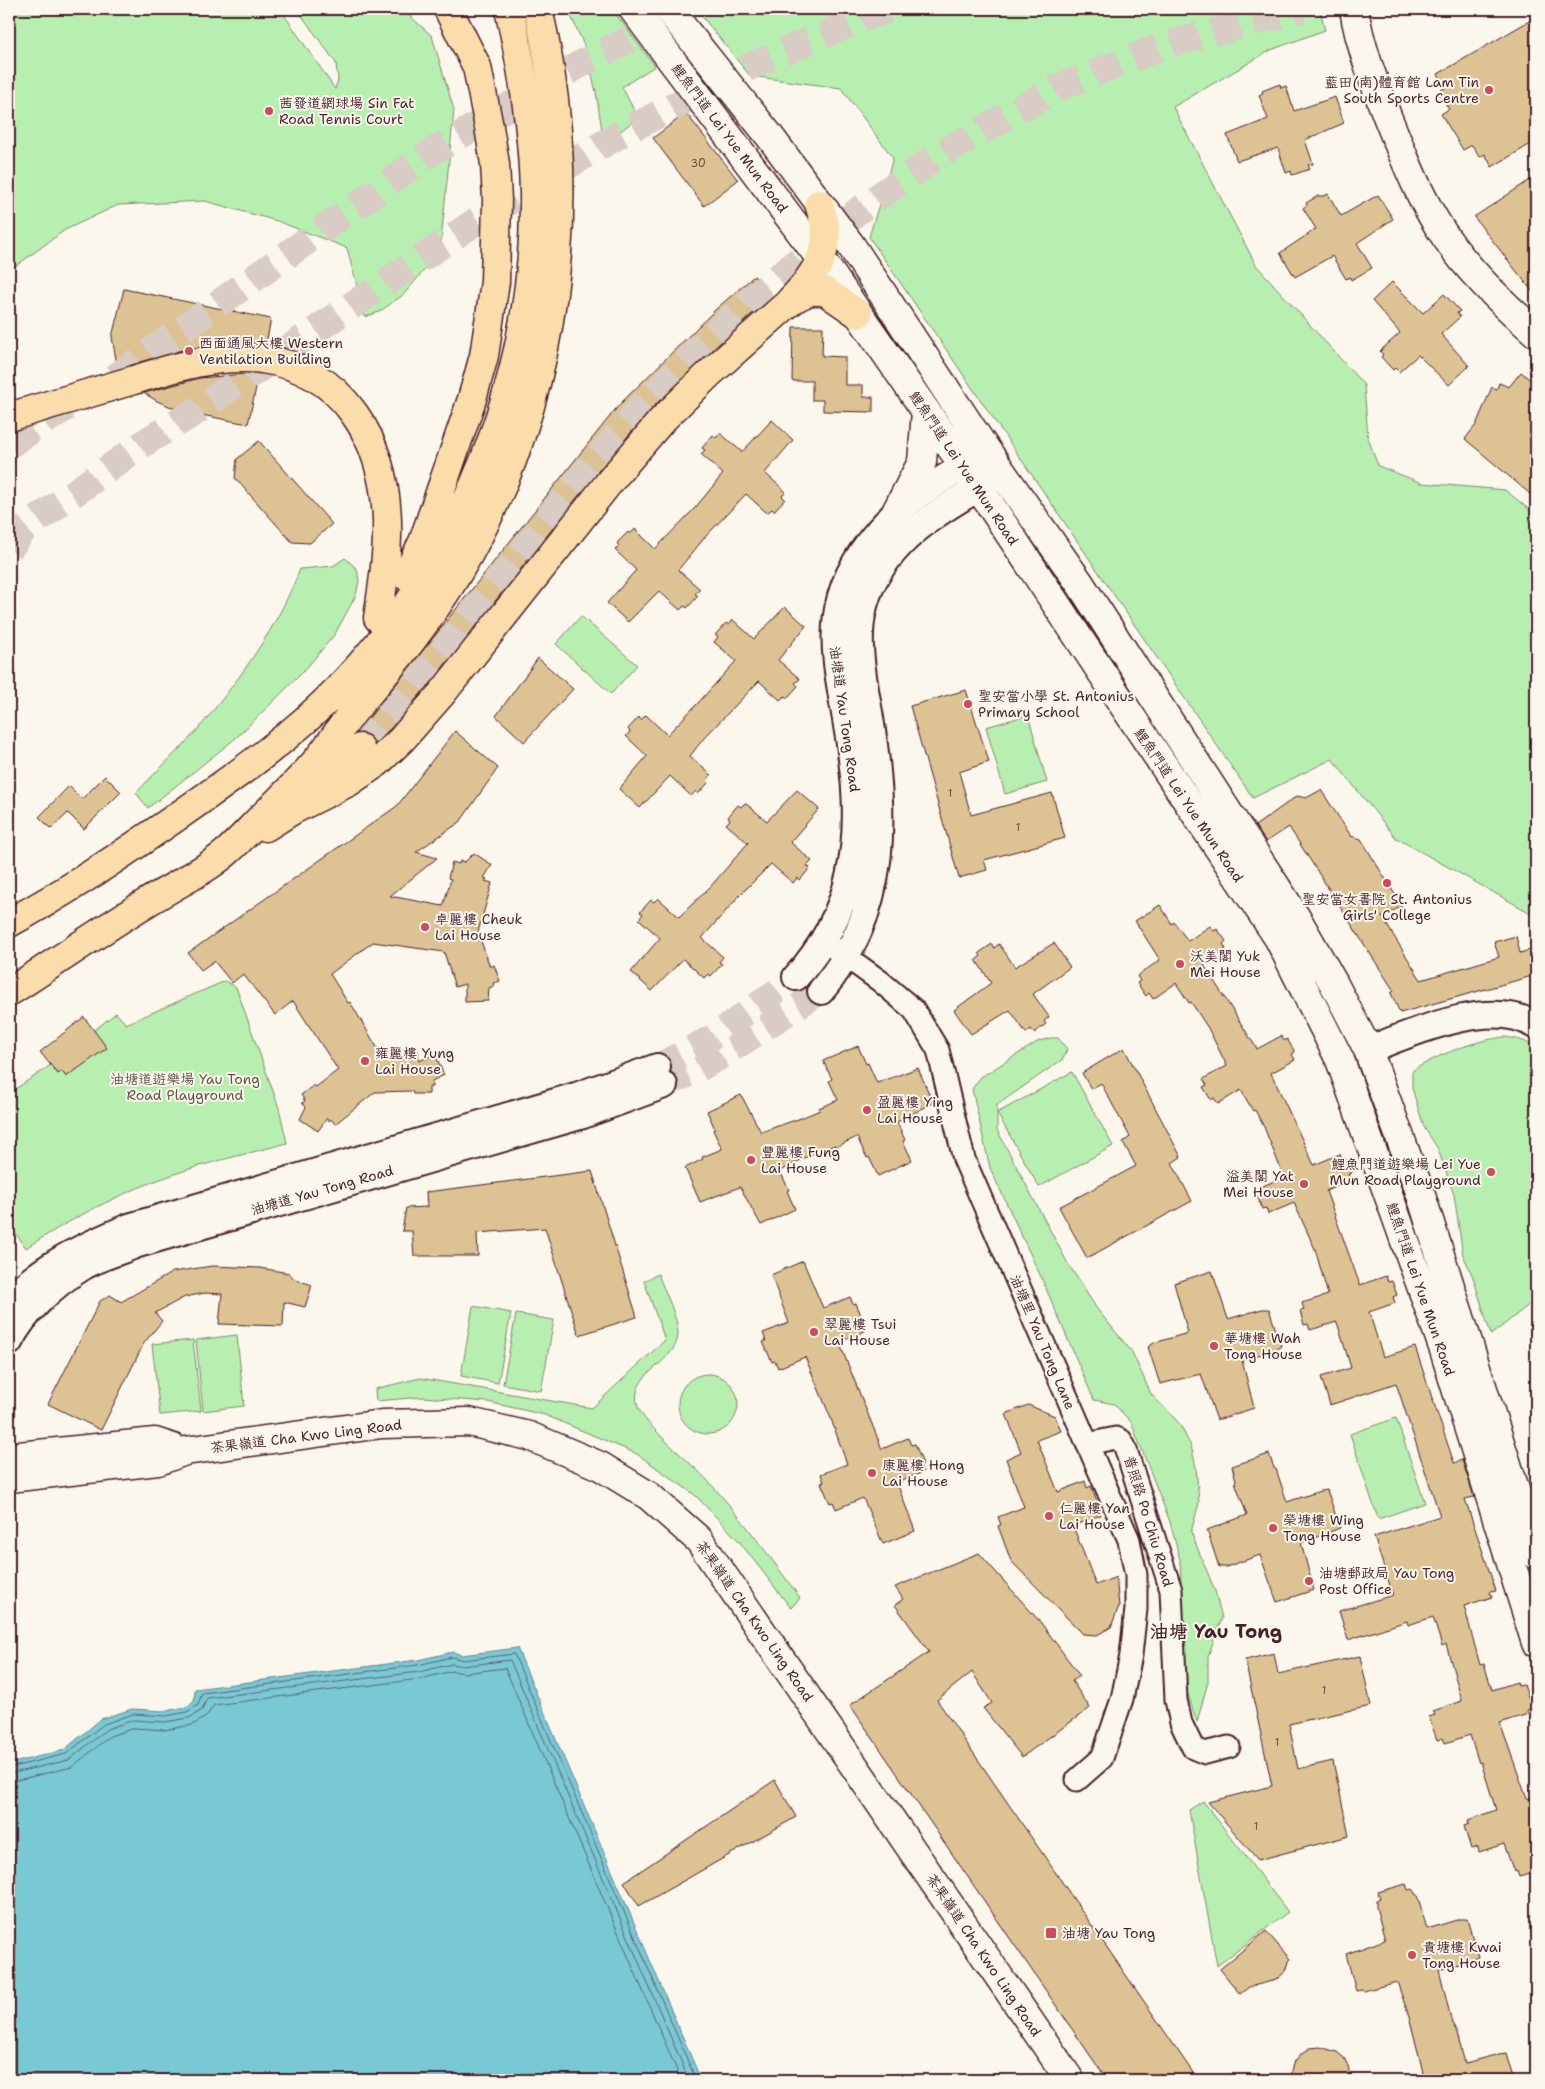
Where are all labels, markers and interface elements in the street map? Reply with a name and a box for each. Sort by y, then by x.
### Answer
street label: 鯉魚門道 Lei Yue Mun Road [668,60,792,216]
place label: 藍田(南)體育館 Lam Tin South Sports Centre [1325,73,1479,107]
marker: 藍田(南)體育館 Lam Tin South Sports Centre [1483,84,1495,96]
place label: 茜發道網球場 Sin Fat Road Tennis Court [279,94,414,128]
marker: 茜發道網球場 Sin Fat Road Tennis Court [263,105,275,117]
house number: 30 [690,156,706,171]
place label: 西面通風大樓 Western Ventilation Building [199,334,344,368]
marker: 西面通風大樓 Western Ventilation Building [183,345,195,357]
street label: 鯉魚門道 Lei Yue Mun Road [906,387,1023,549]
street label: 油塘道 Yau Tong Road [826,645,864,793]
place label: 聖安當小學 St. Antonius Primary School [978,687,1135,721]
marker: 聖安當小學 St. Antonius Primary School [962,698,974,710]
street label: 鯉魚門道 Lei Yue Mun Road [1131,724,1248,886]
house number: 1 [948,786,952,801]
house number: 1 [1016,820,1020,835]
marker: 聖安當女書院 St. Antonius Girls' College [1381,877,1393,889]
place label: 聖安當女書院 St. Antonius Girls' College [1302,890,1472,924]
place label: 卓麗樓 Cheuk Lai House [435,910,523,944]
marker: 卓麗樓 Cheuk Lai House [419,921,431,933]
place label: 沃美閣 Yuk Mei House [1190,947,1261,981]
marker: 沃美閣 Yuk Mei House [1174,958,1186,970]
place label: 雍麗樓 Yung Lai House [375,1044,454,1078]
marker: 雍麗樓 Yung Lai House [359,1055,371,1067]
park label: 油塘道遊樂場 Yau Tong Road Playground [110,1070,260,1104]
place label: 盈麗樓 Ying Lai House [877,1093,953,1127]
marker: 盈麗樓 Ying Lai House [861,1104,873,1116]
place label: 豐麗樓 Fung Lai House [761,1143,840,1177]
marker: 豐麗樓 Fung Lai House [745,1154,757,1166]
place label: 鯉魚門道遊樂場 Lei Yue Mun Road Playground [1329,1155,1481,1189]
street label: 油塘道 Yau Tong Road [249,1161,395,1219]
marker: 鯉魚門道遊樂場 Lei Yue Mun Road Playground [1485,1166,1497,1178]
place label: 溢美閣 Yat Mei House [1223,1167,1294,1201]
marker: 溢美閣 Yat Mei House [1298,1178,1310,1190]
street label: 鯉魚門道 Lei Yue Mun Road [1383,1200,1459,1378]
street label: 油塘里 Yau Tong Lane [1006,1272,1080,1412]
place label: 翠麗樓 Tsui Lai House [824,1315,896,1349]
marker: 翠麗樓 Tsui Lai House [808,1326,820,1338]
place label: 華塘樓 Wah Tong House [1224,1329,1302,1363]
marker: 華塘樓 Wah Tong House [1208,1340,1220,1352]
street label: 茶果嶺道 Cha Kwo Ling Road [209,1415,403,1457]
street label: 普照路 Po Chiu Road [1120,1453,1178,1589]
place label: 康麗樓 Hong Lai House [882,1456,964,1490]
marker: 康麗樓 Hong Lai House [866,1467,878,1479]
place label: 仁麗樓 Yan Lai House [1059,1499,1130,1533]
marker: 仁麗樓 Yan Lai House [1043,1510,1055,1522]
place label: 榮塘樓 Wing Tong House [1283,1511,1364,1545]
marker: 榮塘樓 Wing Tong House [1267,1522,1279,1534]
street label: 茶果嶺道 Cha Kwo Ling Road [692,1537,818,1705]
place label: 油塘郵政局 Yau Tong Post Office [1319,1564,1454,1598]
marker: 油塘郵政局 Yau Tong Post Office [1303,1575,1315,1587]
district label: 油塘 Yau Tong [1150,1619,1282,1644]
house number: 1 [1322,1683,1326,1698]
house number: 1 [1275,1735,1279,1750]
house number: 1 [1254,1819,1258,1834]
street label: 茶果嶺道 Cha Kwo Ling Road [923,1870,1045,2040]
place label: 油塘 Yau Tong [1062,1924,1155,1942]
marker: 油塘 Yau Tong [1044,1926,1058,1940]
place label: 貴塘樓 Kwai Tong House [1422,1938,1502,1972]
marker: 貴塘樓 Kwai Tong House [1406,1949,1418,1961]

